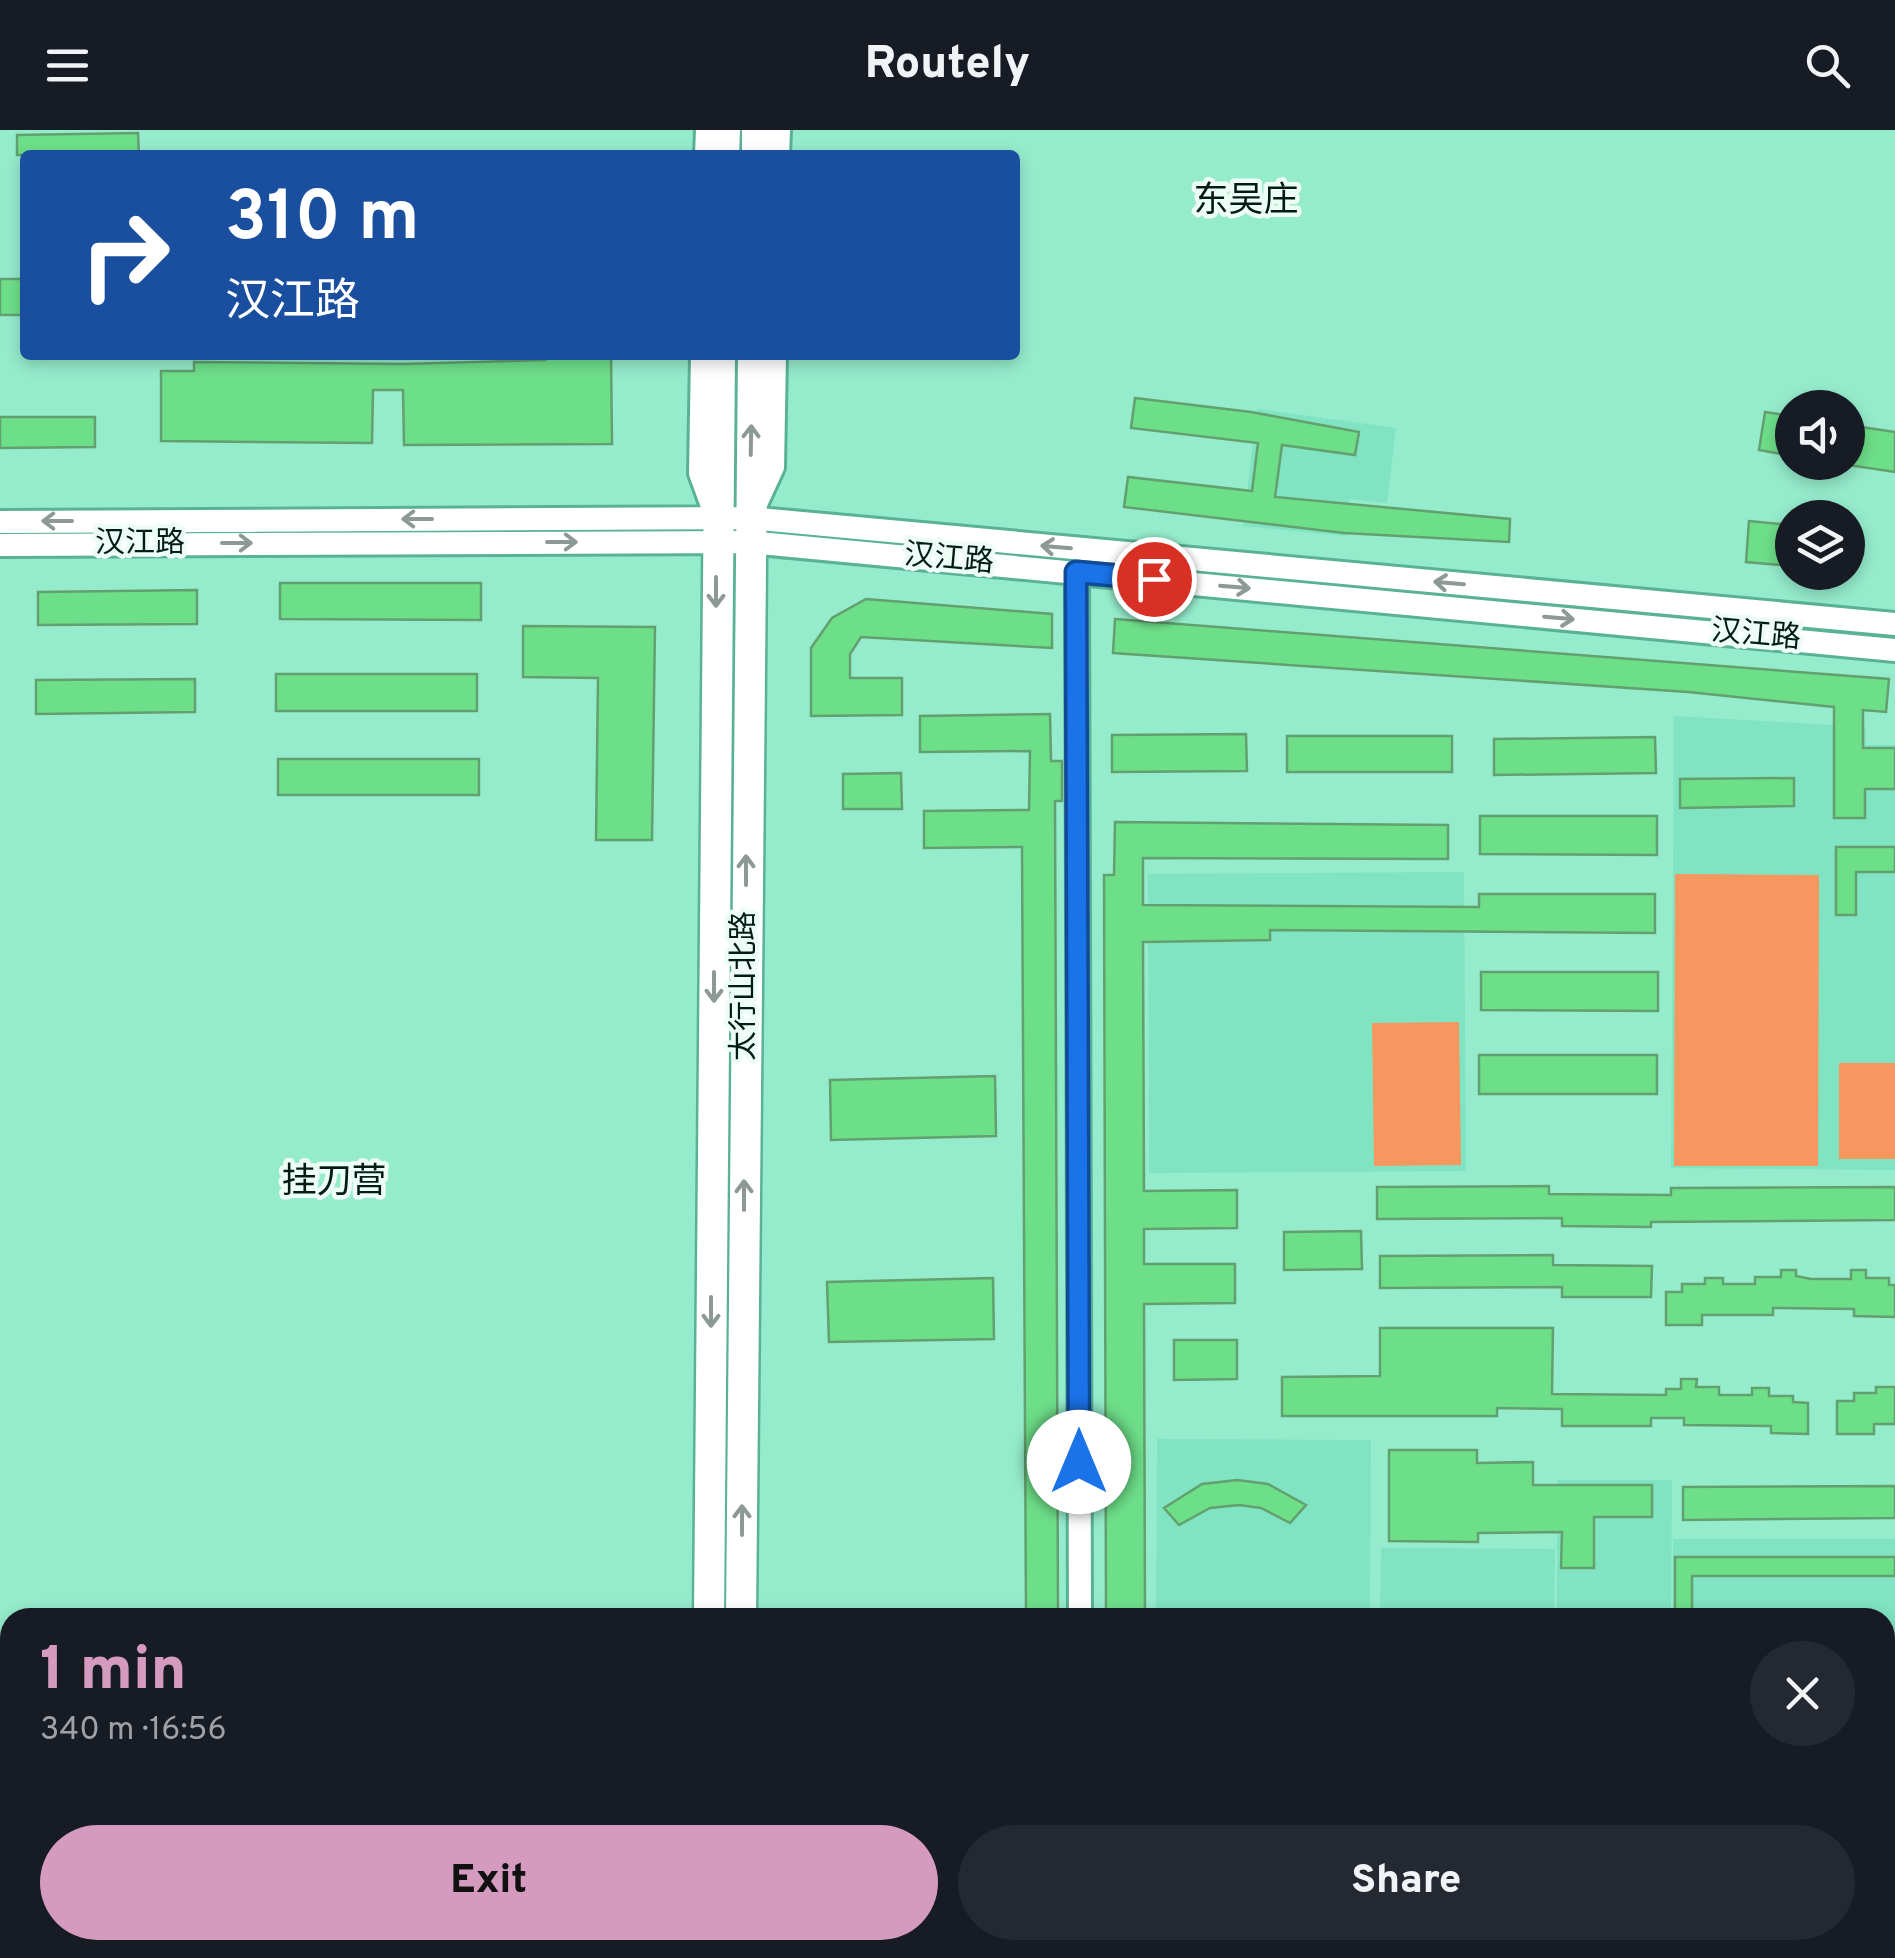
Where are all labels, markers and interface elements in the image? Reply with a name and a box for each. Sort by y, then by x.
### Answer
text: Routely [865,37,1030,94]
icon: menu [40,38,95,93]
icon: search [1800,38,1855,93]
text: 310 m [225,176,420,265]
district label: 东吴庄 [1193,180,1299,224]
icon: right [60,190,190,320]
text: 汉江路 [225,275,360,332]
map controls [1775,390,1865,590]
button: sound [1775,390,1865,480]
one-way arrow [741,425,760,457]
button: layers [1775,500,1865,590]
one-way arrow [402,510,434,529]
one-way arrow [42,512,74,531]
street label: 汉江路 [95,526,185,563]
one-way arrow [546,532,578,551]
one-way arrow [220,534,253,552]
one-way arrow [1041,537,1073,556]
pin [1112,537,1197,622]
street label: 汉江路 [903,538,995,582]
icon: arrive [1127,552,1182,607]
one-way arrow [1434,573,1466,592]
one-way arrow [706,576,726,608]
one-way arrow [1219,578,1251,597]
one-way arrow [1542,608,1575,627]
street label: 汉江路 [1710,614,1802,658]
one-way arrow [736,855,756,888]
street label: 太行山北路 [727,911,764,1061]
one-way arrow [704,971,723,1003]
district label: 挂刀营 [281,1161,387,1205]
one-way arrow [734,1180,754,1212]
one-way arrow [702,1296,721,1328]
position arrow [1027,1410,1131,1514]
one-way arrow [732,1505,752,1538]
text: 1 min [40,1635,187,1711]
button: close [1750,1641,1855,1746]
text: 340 m · 16:56 [40,1711,227,1751]
button: Exit [40,1825,938,1940]
button: Share [958,1825,1855,1940]

